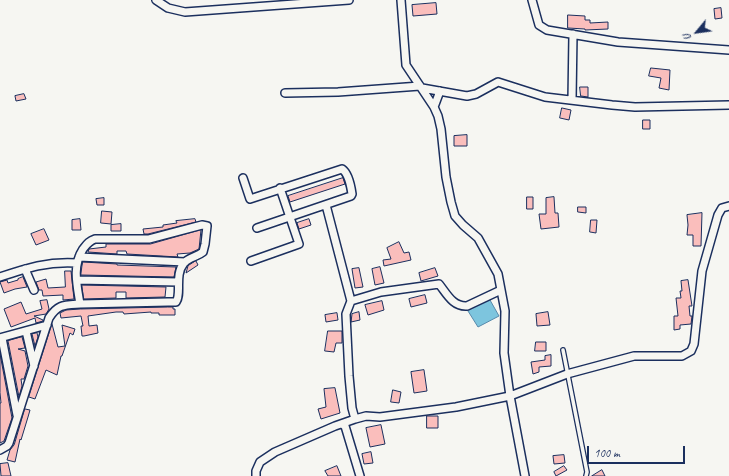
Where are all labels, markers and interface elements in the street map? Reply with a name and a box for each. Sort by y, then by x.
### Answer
north arrow [677,12,717,52]
text: U [679,32,694,44]
scale bar [589,438,687,464]
text: 100 m [594,445,620,461]

